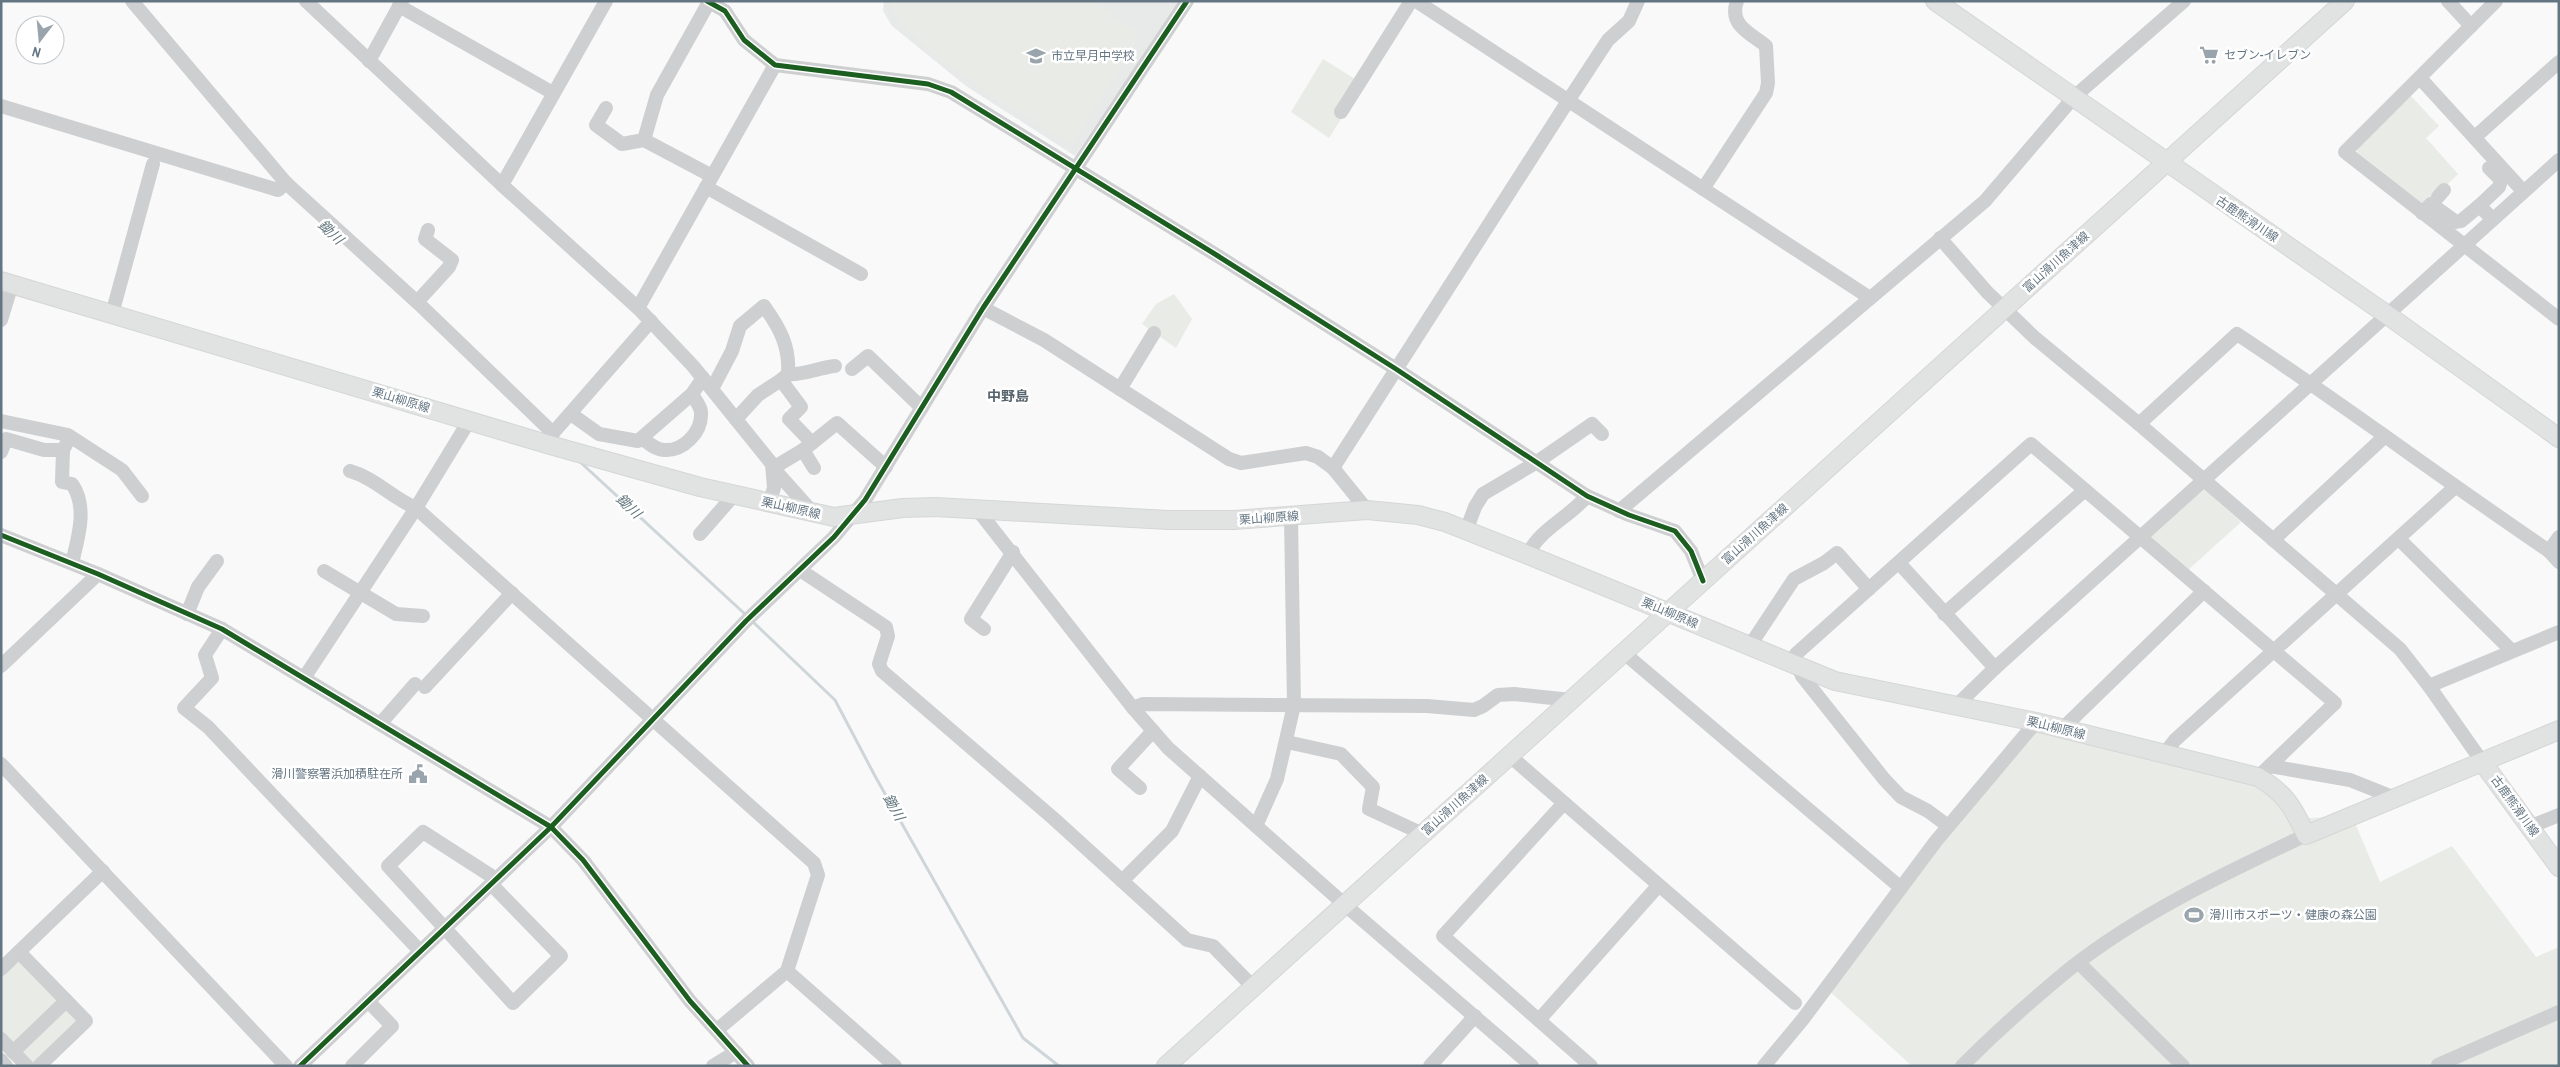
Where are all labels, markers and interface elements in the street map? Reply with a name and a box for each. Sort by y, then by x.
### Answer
north arrow [15,15,65,65]
text: N [30,43,43,62]
supermarket icon: セブン-イレブン [2198,44,2220,66]
school or university icon: 市立早月中学校 [1025,45,1047,67]
place label: セブン-イレブン [2224,47,2311,63]
place label: 市立早月中学校 [1051,48,1135,64]
street label: 古鹿熊滑川線 [2213,192,2281,246]
water label: 鋤川 [315,216,349,249]
street label: 富山滑川魚津線 [2019,228,2093,296]
street label: 栗山柳原線 [370,384,432,416]
district label: 中野島 [987,387,1029,405]
water label: 鋤川 [613,490,647,523]
street label: 栗山柳原線 [760,493,822,523]
street label: 富山滑川魚津線 [1718,500,1792,568]
street label: 栗山柳原線 [1239,508,1299,528]
street label: 栗山柳原線 [1639,594,1701,632]
street label: 栗山柳原線 [2025,713,2087,743]
public building icon: 滑川警察署浜加積駐在所 [407,763,429,785]
place label: 滑川警察署浜加積駐在所 [271,766,403,782]
street label: 富山滑川魚津線 [1418,771,1492,839]
street label: 古鹿熊滑川線 [2487,772,2543,840]
water label: 鋤川 [879,790,910,825]
sports icon: 滑川市スポーツ・健康の森公園 [2183,904,2205,926]
place label: 滑川市スポーツ・健康の森公園 [2209,907,2377,923]

